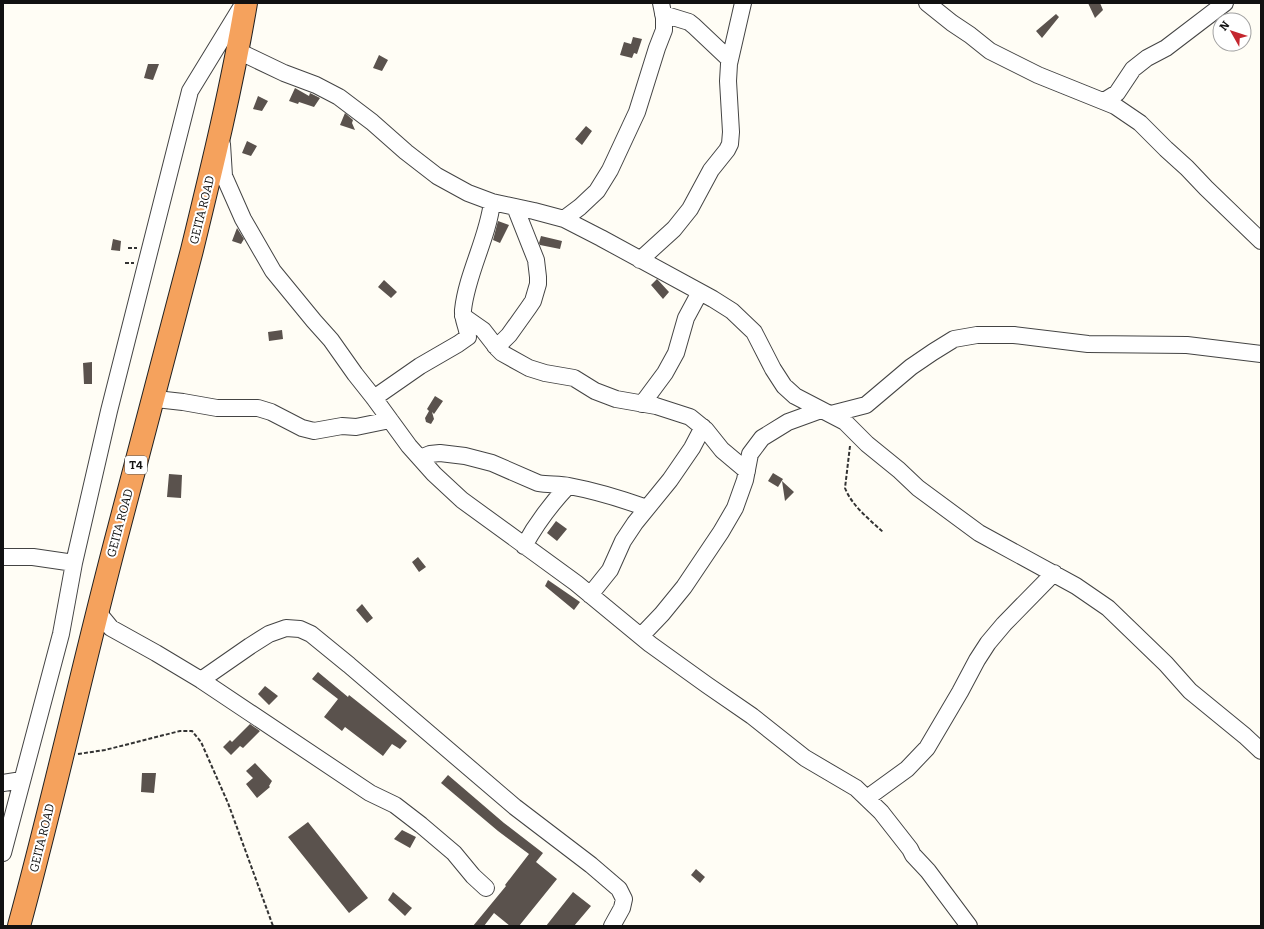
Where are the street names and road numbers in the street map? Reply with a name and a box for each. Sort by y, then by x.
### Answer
street label: GEITA ROAD [187,174,217,246]
road number: T4 [125,456,147,474]
street label: GEITA ROAD [104,487,136,559]
street label: GEITA ROAD [27,802,57,874]

